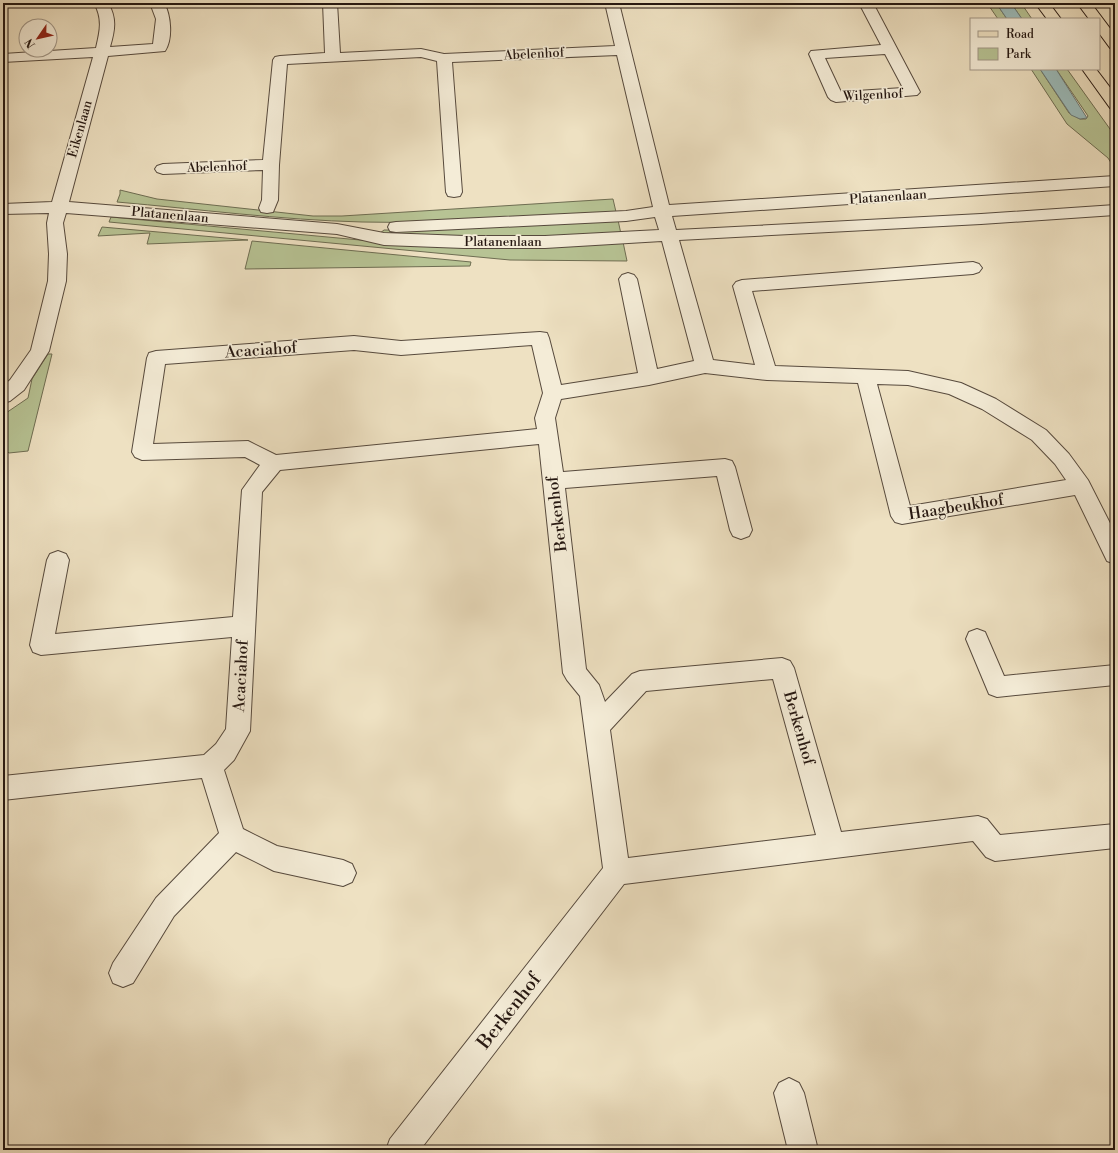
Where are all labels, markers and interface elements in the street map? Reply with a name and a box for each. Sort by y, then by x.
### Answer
north arrow [18,18,58,58]
legend [970,18,1100,70]
text: Road [1006,27,1034,42]
text: N [22,35,39,51]
street label: Abelenhof [502,44,566,64]
text: Park [1006,47,1032,62]
street label: Wilgenhof [842,85,905,105]
street label: Eikenlaan [64,98,96,160]
street label: Abelenhof [186,158,249,176]
street label: Platanenlaan [849,186,927,208]
street label: Platanenlaan [131,204,210,226]
street label: Platanenlaan [464,234,542,250]
street label: Acaciahof [223,337,299,363]
street label: Berkenhof [542,474,572,554]
street label: Haagbeukhof [907,489,1006,524]
street label: Acaciahof [229,638,253,714]
street label: Berkenhof [779,688,819,768]
street label: Berkenhof [471,967,547,1055]

